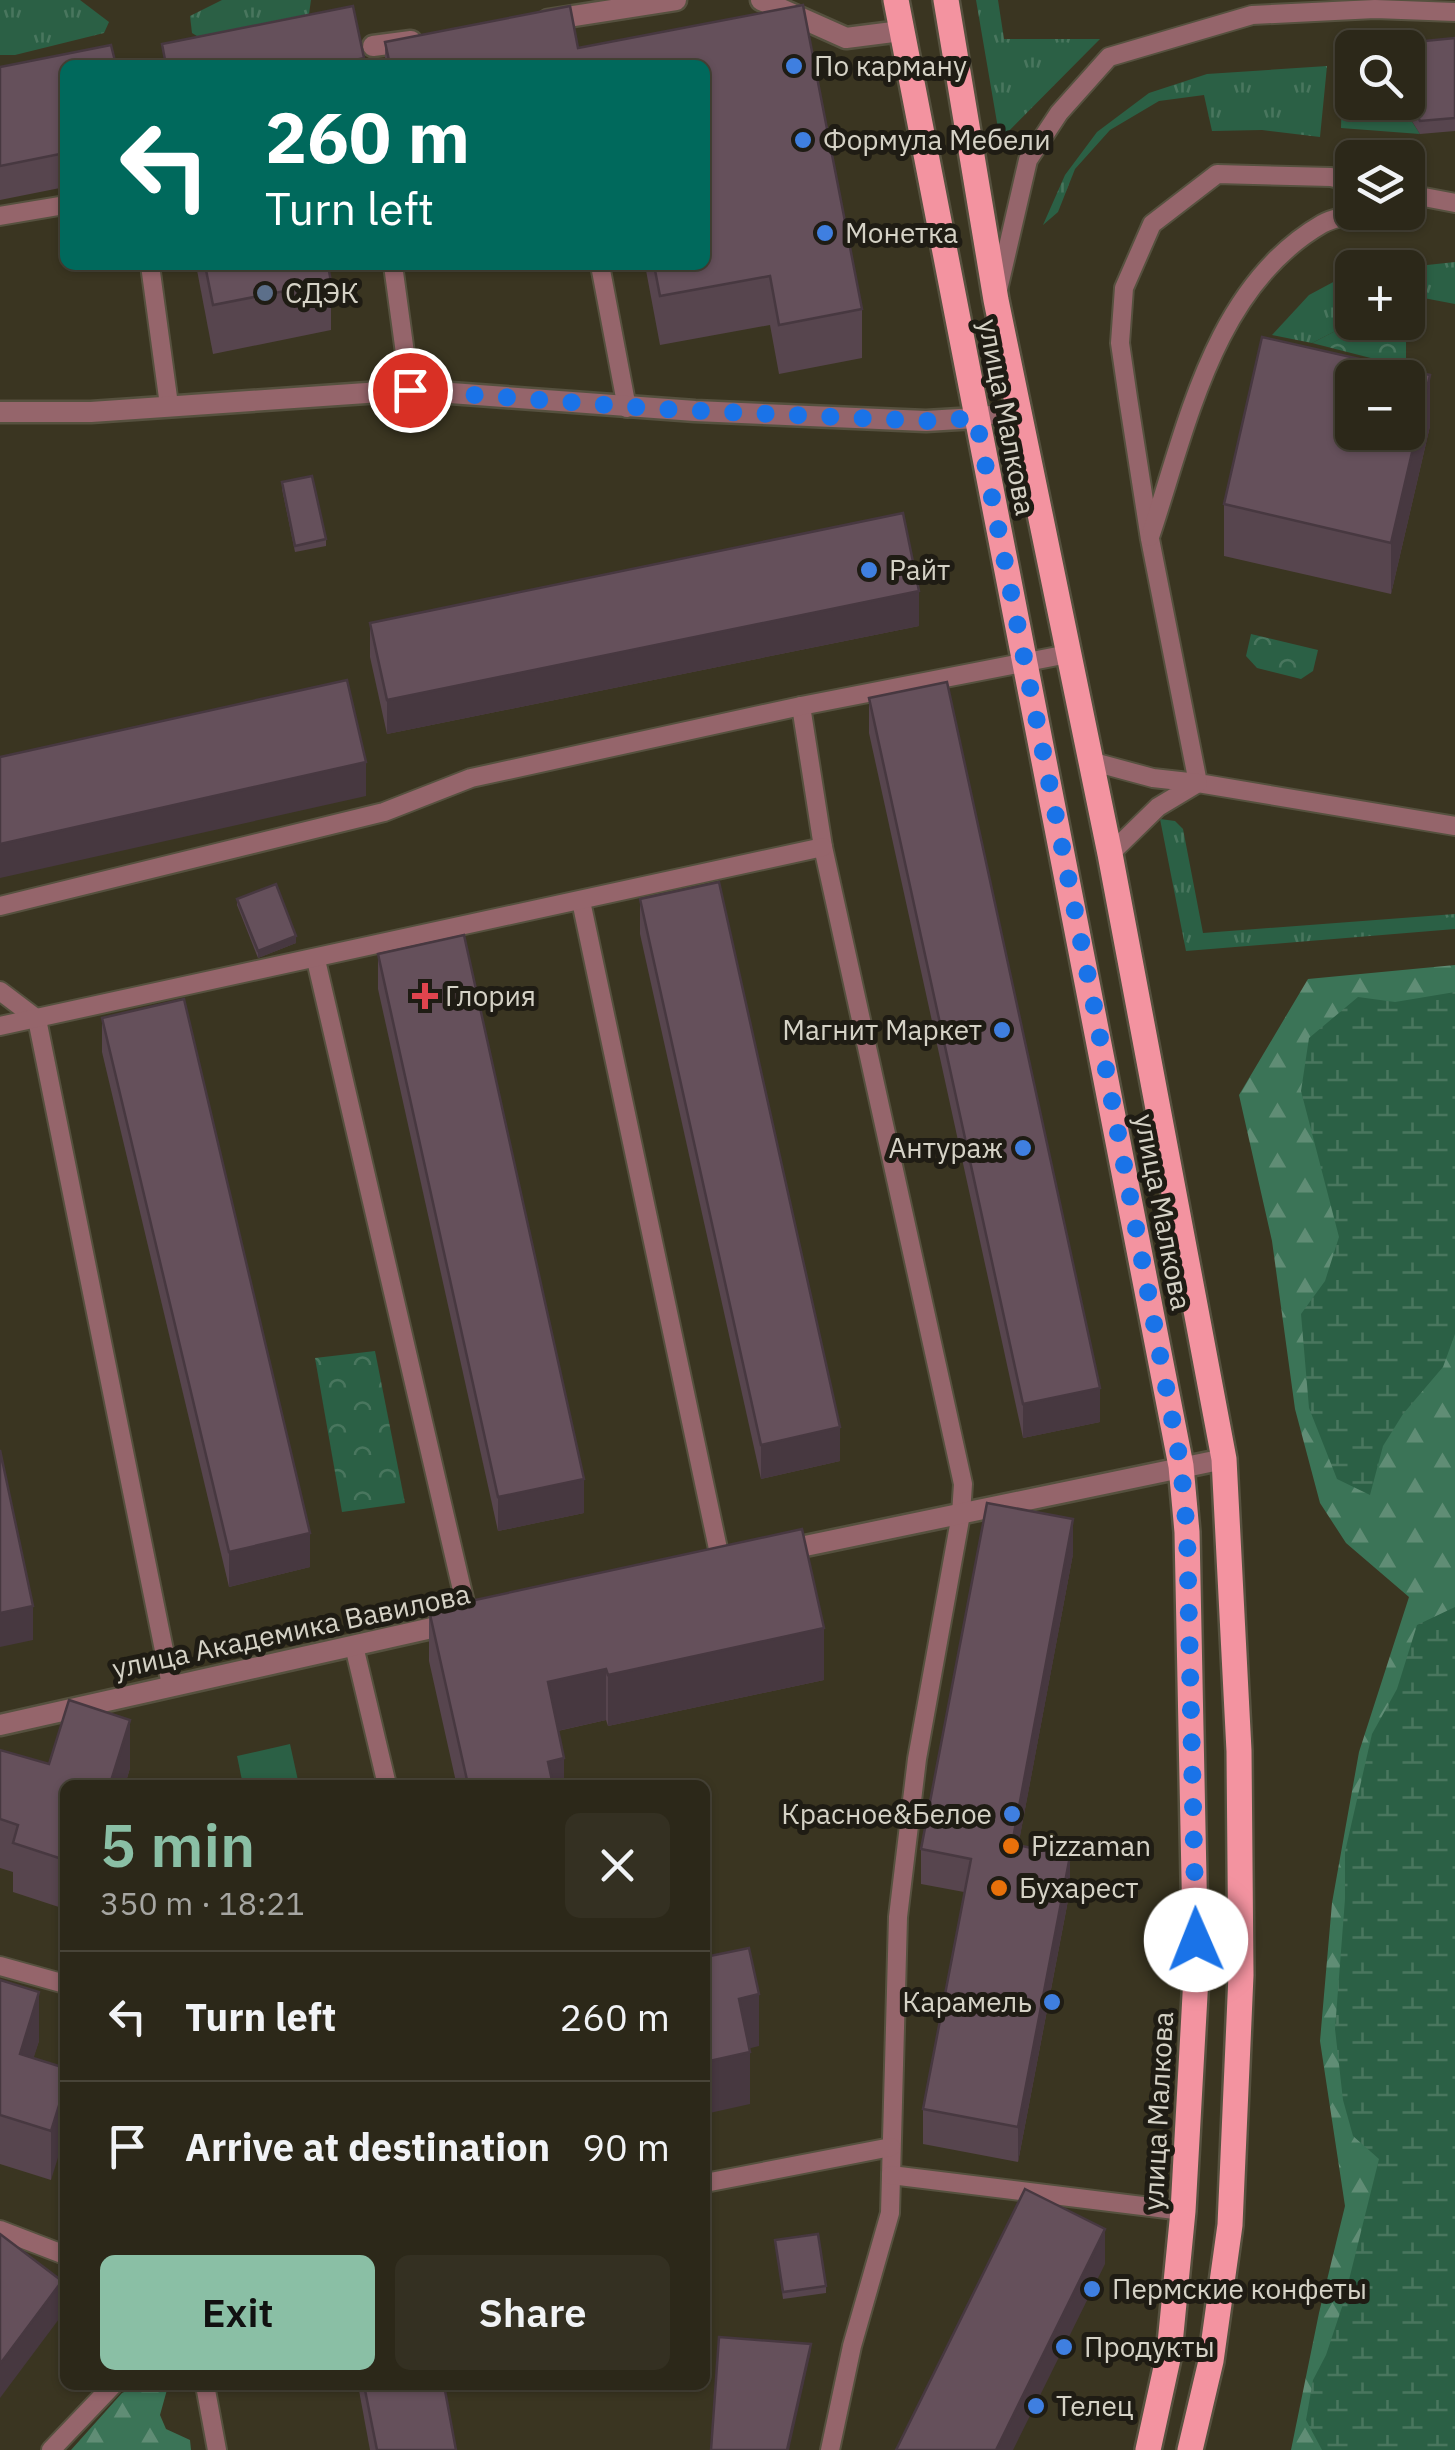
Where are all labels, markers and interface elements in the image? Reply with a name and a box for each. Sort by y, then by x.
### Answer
map controls [1335,30,1425,450]
button: search [1335,30,1425,120]
place label: По карману [814,47,967,84]
marker: По карману [783,55,805,77]
text: 260 m [265,91,470,182]
icon: left [100,100,230,230]
place label: Формула Мебели [823,121,1051,158]
marker: Формула Мебели [792,129,814,151]
button: layers [1335,140,1425,230]
text: Turn left [265,179,434,237]
place label: Монетка [845,214,958,251]
marker: Монетка [814,222,836,244]
button: + [1335,250,1425,340]
place label: СДЭК [285,274,359,311]
marker: СДЭК [254,282,276,304]
street label: улица Малкова [970,316,1045,518]
pin [368,348,453,433]
button: − [1335,360,1425,450]
icon: arrive [383,363,438,418]
place label: Райт [889,551,950,588]
marker: Райт [858,559,880,581]
place label: Глория [445,977,536,1014]
marker: Глория [414,985,436,1007]
place label: Магнит Маркет [782,1011,982,1048]
marker: Магнит Маркет [991,1019,1013,1041]
street label: улица Малкова [1126,1111,1201,1313]
place label: Антураж [888,1129,1003,1166]
marker: Антураж [1012,1137,1034,1159]
street label: улица Академика Вавилова [109,1574,473,1687]
place label: Красное&Белое [781,1795,992,1832]
marker: Красное&Белое [1001,1803,1023,1825]
text: 5 min [100,1805,255,1884]
button: close [565,1813,670,1918]
place label: Pizzaman [1031,1827,1151,1864]
marker: Pizzaman [1000,1835,1022,1857]
place label: Бухарест [1019,1869,1139,1906]
marker: Бухарест [988,1877,1010,1899]
text: 350 m · 18:21 [100,1882,305,1924]
position arrow [1144,1888,1248,1992]
place label: Карамель [902,1983,1032,2020]
icon: left [100,1989,155,2044]
marker: Карамель [1041,1991,1063,2013]
text: Turn left [185,1992,336,2041]
text: 260 m [559,1992,670,2041]
street label: улица Малкова [1134,2011,1181,2211]
icon: arrive [100,2119,155,2174]
text: Arrive at destination [185,2122,550,2171]
text: 90 m [582,2122,670,2171]
button: Exit [100,2255,375,2370]
button: Share [395,2255,670,2370]
place label: Пермские конфеты [1112,2270,1367,2307]
marker: Пермские конфеты [1081,2278,1103,2300]
place label: Продукты [1084,2328,1215,2365]
marker: Продукты [1053,2336,1075,2358]
place label: Телец [1056,2387,1134,2424]
marker: Телец [1025,2395,1047,2417]

